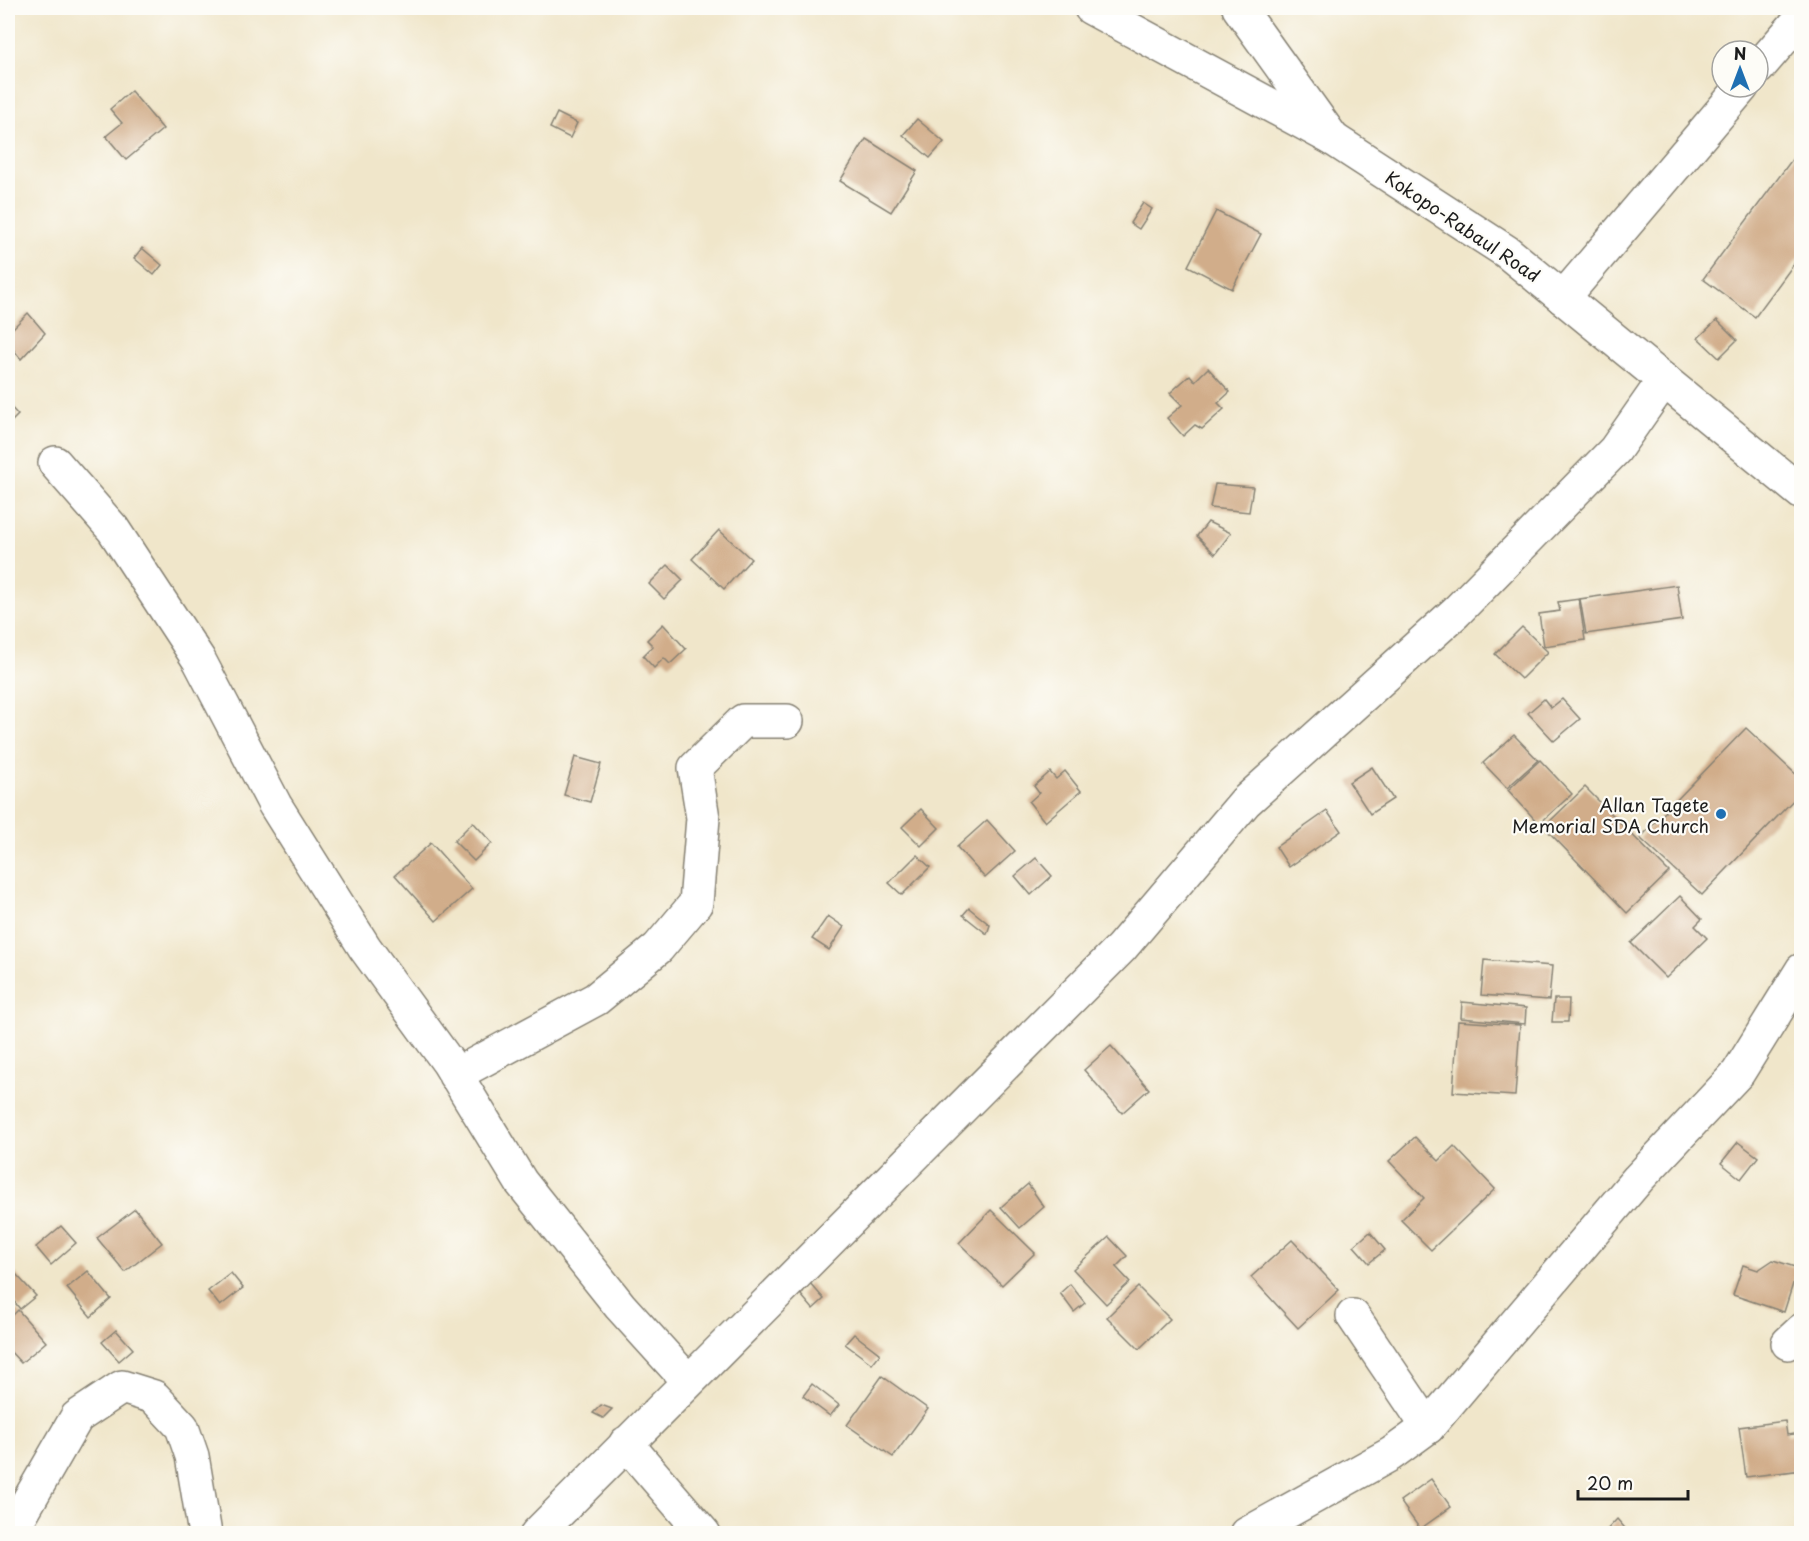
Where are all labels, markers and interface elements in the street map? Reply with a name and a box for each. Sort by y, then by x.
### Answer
north arrow [1710,39,1770,99]
text: N [1734,41,1746,65]
street label: Kokopo-Rabaul Road [1380,164,1546,288]
place label: Allan Tagete Memorial SDA Church [1512,791,1709,839]
marker: Allan Tagete Memorial SDA Church [1714,807,1728,821]
scale bar [1578,1463,1688,1501]
text: 20 m [1587,1469,1633,1496]

